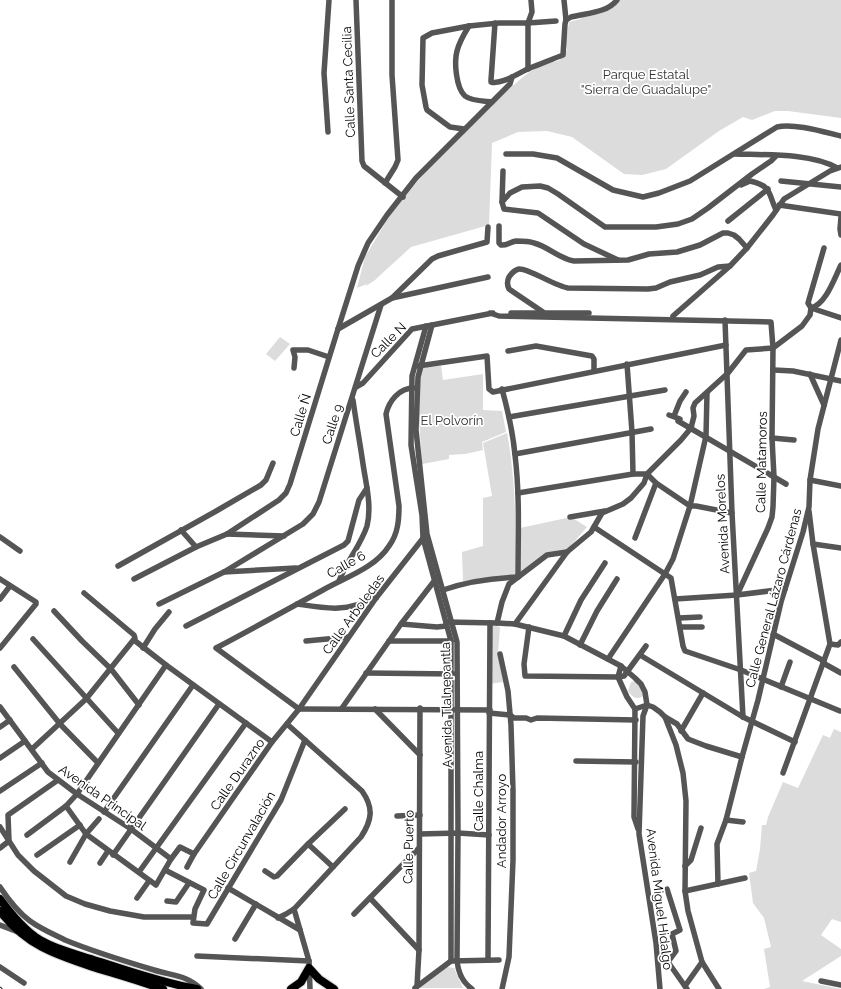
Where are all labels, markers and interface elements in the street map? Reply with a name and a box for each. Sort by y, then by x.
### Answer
street label: Calle Santa Cecilia [339,26,358,138]
park label: Parque Estatal "Sierra de Guadalupe" [581,67,711,97]
street label: Calle N [367,319,409,361]
street label: Calle Ñ [287,392,314,438]
street label: Calle 9 [319,402,346,446]
street label: Calle Matamoros [753,411,770,513]
park label: El Polvorín [421,413,483,428]
street label: Avenida Morelos [712,474,733,574]
street label: Calle General Lázaro Cárdenas [742,507,805,689]
street label: Calle 6 [324,548,368,581]
street label: Calle Arboledas [319,571,387,657]
street label: Avenida Tlalnepantla [438,642,455,768]
street label: Calle Durazno [207,735,268,813]
street label: Calle Chalma [471,751,486,831]
street label: Avenida Principal [56,762,150,833]
street label: Andador Arroyo [494,774,509,868]
street label: Calle Circunvalación [204,789,278,902]
street label: Calle Puerto [400,810,417,884]
street label: Avenida Miguel Hidalgo [643,827,676,971]

